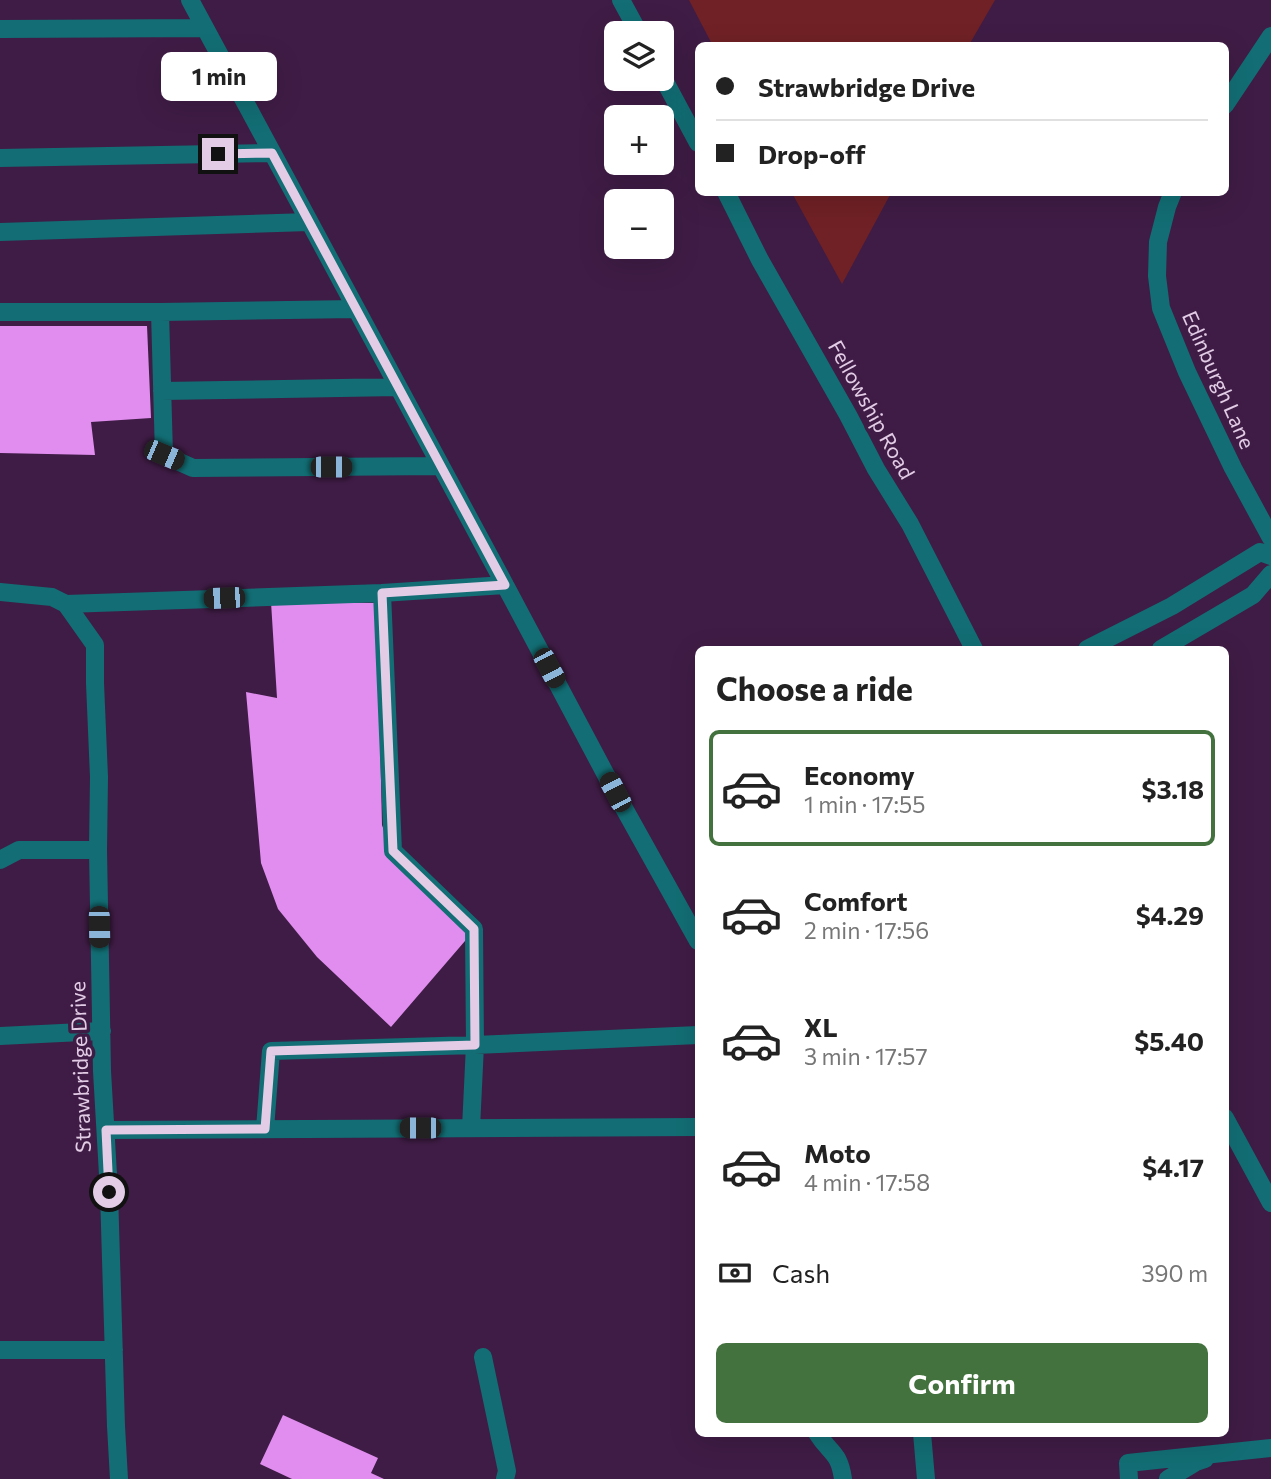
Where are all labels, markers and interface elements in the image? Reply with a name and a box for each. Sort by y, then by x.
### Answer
map controls [604,21,674,259]
button: layers [604,21,674,91]
callout: 1 min [160,52,276,102]
text: 1 min [192,62,246,90]
text: Strawbridge Drive [758,71,975,102]
button: + [604,105,674,175]
route end [202,138,234,170]
text: Drop-off [758,138,865,169]
button: − [604,189,674,259]
street label: Edinburgh Lane [1178,307,1261,452]
street label: Fellowship Road [824,336,921,483]
car [141,437,188,473]
car [311,457,353,478]
car [203,587,246,609]
car [530,645,569,691]
text: Choose a ride [716,668,913,708]
icon: car [720,757,783,820]
text: Economy [804,759,915,790]
car [596,769,635,815]
text: $3.18 [1141,773,1204,804]
text: 1 min · 17:55 [804,790,925,818]
icon: car [720,883,783,946]
text: Comfort [804,885,907,916]
text: $4.29 [1136,899,1204,930]
car [89,906,110,948]
text: 2 min · 17:56 [804,916,929,944]
street label: Strawbridge Drive [64,981,95,1153]
icon: car [720,1009,783,1072]
text: XL [804,1011,838,1042]
text: $5.40 [1134,1025,1204,1056]
text: 3 min · 17:57 [804,1042,928,1070]
car [400,1118,442,1139]
icon: car [720,1135,783,1198]
text: Moto [804,1137,871,1168]
text: $4.17 [1142,1151,1204,1182]
text: 4 min · 17:58 [804,1168,930,1196]
route start [93,1176,125,1208]
icon: cash [716,1254,754,1292]
text: Cash [772,1257,830,1288]
text: 390 m [1141,1259,1208,1287]
button: Confirm [716,1343,1208,1423]

